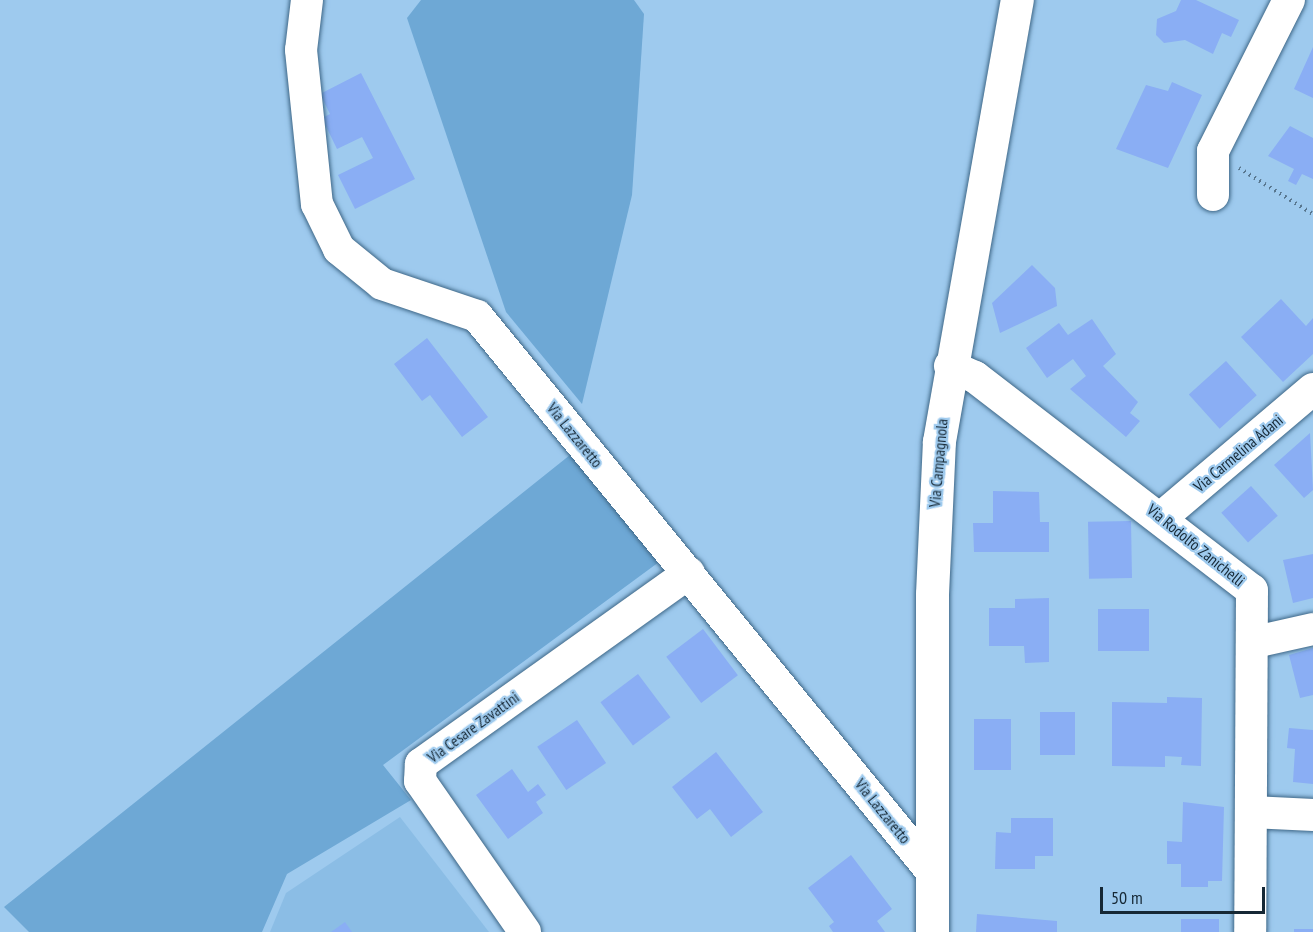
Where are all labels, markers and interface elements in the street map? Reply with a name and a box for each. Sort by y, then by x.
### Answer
street label: Via Lazzaretto [543,399,607,471]
street label: Via Carmelina Adani [1189,410,1287,496]
street label: Via Campagnola [925,418,951,508]
street label: Via Rodolfo Zanichelli [1143,500,1249,590]
street label: Via Cesare Zavattini [423,687,523,767]
street label: Via Lazzaretto [851,775,915,847]
scale bar [1103,875,1268,913]
text: 50 m [1111,886,1143,909]

